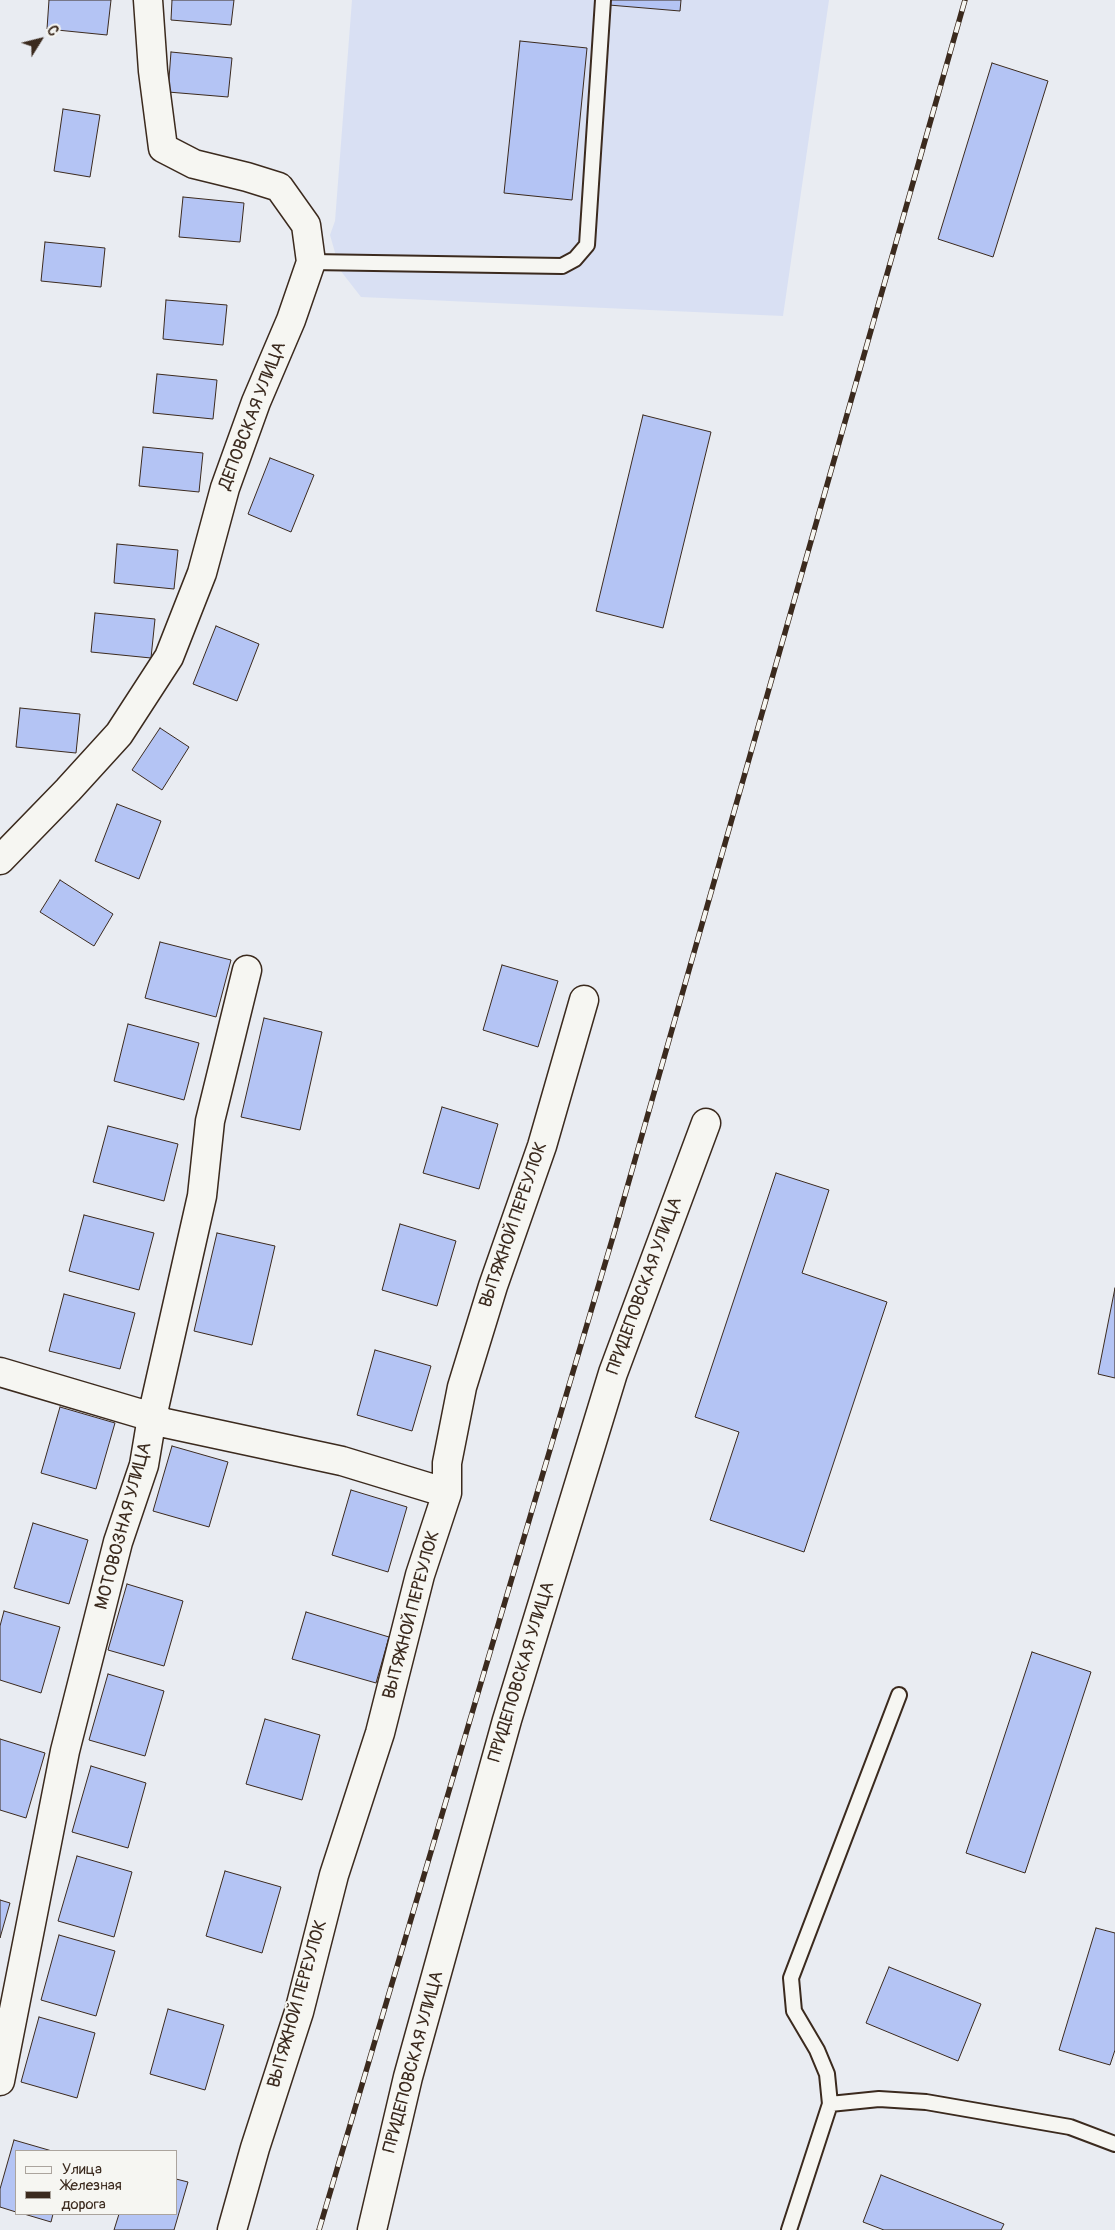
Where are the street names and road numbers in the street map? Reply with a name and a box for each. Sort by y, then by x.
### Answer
street label: ДЕПОВСКАЯ УЛИЦА [215,339,291,493]
street label: ВЫТЯЖНОЙ ПЕРЕУЛОК [476,1139,552,1311]
street label: ПРИДЕПОВСКАЯ УЛИЦА [603,1194,687,1378]
street label: МОТОВОЗНАЯ УЛИЦА [91,1440,157,1612]
street label: ВЫТЯЖНОЙ ПЕРЕУЛОК [379,1528,445,1702]
street label: ПРИДЕПОВСКАЯ УЛИЦА [484,1579,560,1765]
street label: ВЫТЯЖНОЙ ПЕРЕУЛОК [264,1918,332,2090]
street label: ПРИДЕПОВСКАЯ УЛИЦА [379,1969,449,2155]

